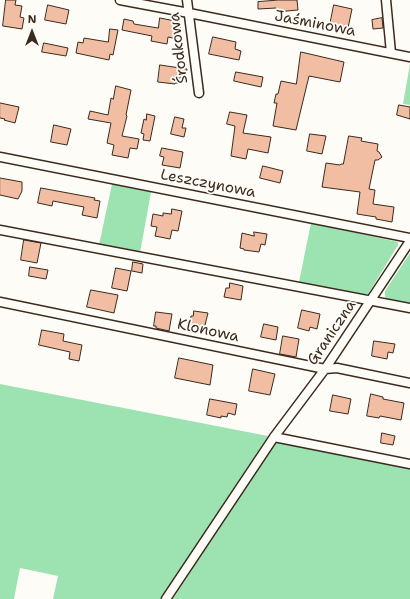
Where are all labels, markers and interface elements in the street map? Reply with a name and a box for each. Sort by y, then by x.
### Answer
street label: Jaśminowa [273,7,357,41]
street label: Środkowa [166,11,192,85]
north arrow [12,12,52,52]
text: N [28,12,36,27]
street label: Leszczynowa [159,166,257,202]
street label: Graniczna [304,297,360,369]
street label: Klonowa [175,316,241,346]

